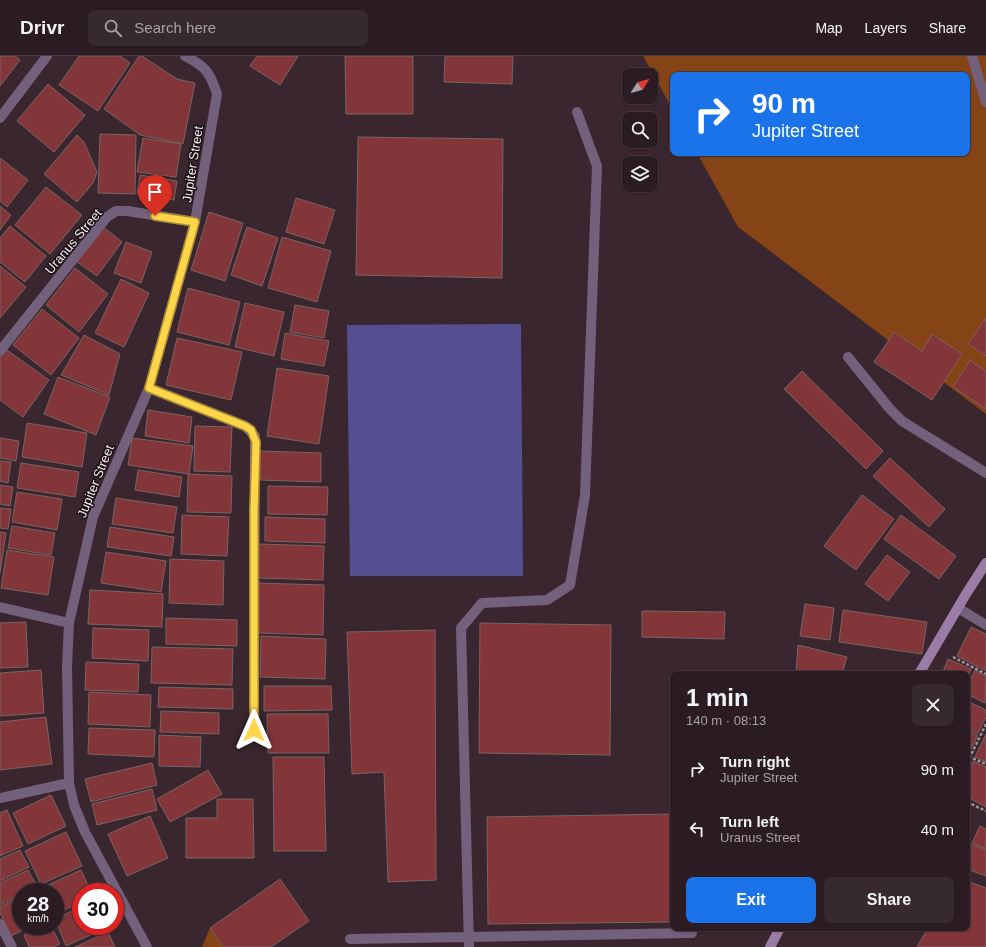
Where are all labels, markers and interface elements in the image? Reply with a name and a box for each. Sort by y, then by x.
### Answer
search box [88,10,368,46]
text: Drivr [20,17,64,38]
icon: search [102,17,124,39]
text: Search here [134,19,216,36]
text: Map [815,20,843,36]
text: Layers [865,20,907,36]
text: Share [929,20,966,36]
north arrow [622,68,658,104]
map controls [622,68,658,192]
icon: right [686,88,738,140]
text: 90 m [752,88,816,119]
button: search [622,112,658,148]
text: Jupiter Street [752,121,859,141]
street label: Jupiter Street [179,124,206,203]
button: layers [622,156,658,192]
pin [138,175,172,216]
icon: arrive [144,181,166,203]
street label: Uranus Street [42,205,105,277]
street label: Jupiter Street [74,442,117,520]
text: 1 min [686,684,749,711]
button: close [912,684,954,726]
position arrow [233,709,275,751]
text: 140 m · 08:13 [686,713,766,728]
text: Turn right [720,753,790,770]
icon: right [686,758,708,780]
text: 90 m [921,761,954,778]
text: Jupiter Street [720,770,797,785]
text: Turn left [720,813,779,830]
icon: left [686,818,708,840]
text: 40 m [921,821,954,838]
text: Uranus Street [720,830,800,845]
button: Exit [686,877,816,923]
button: Share [824,877,954,923]
speed limit sign: 30 [72,883,124,935]
text: 28 [27,893,49,915]
text: km/h [27,913,49,924]

